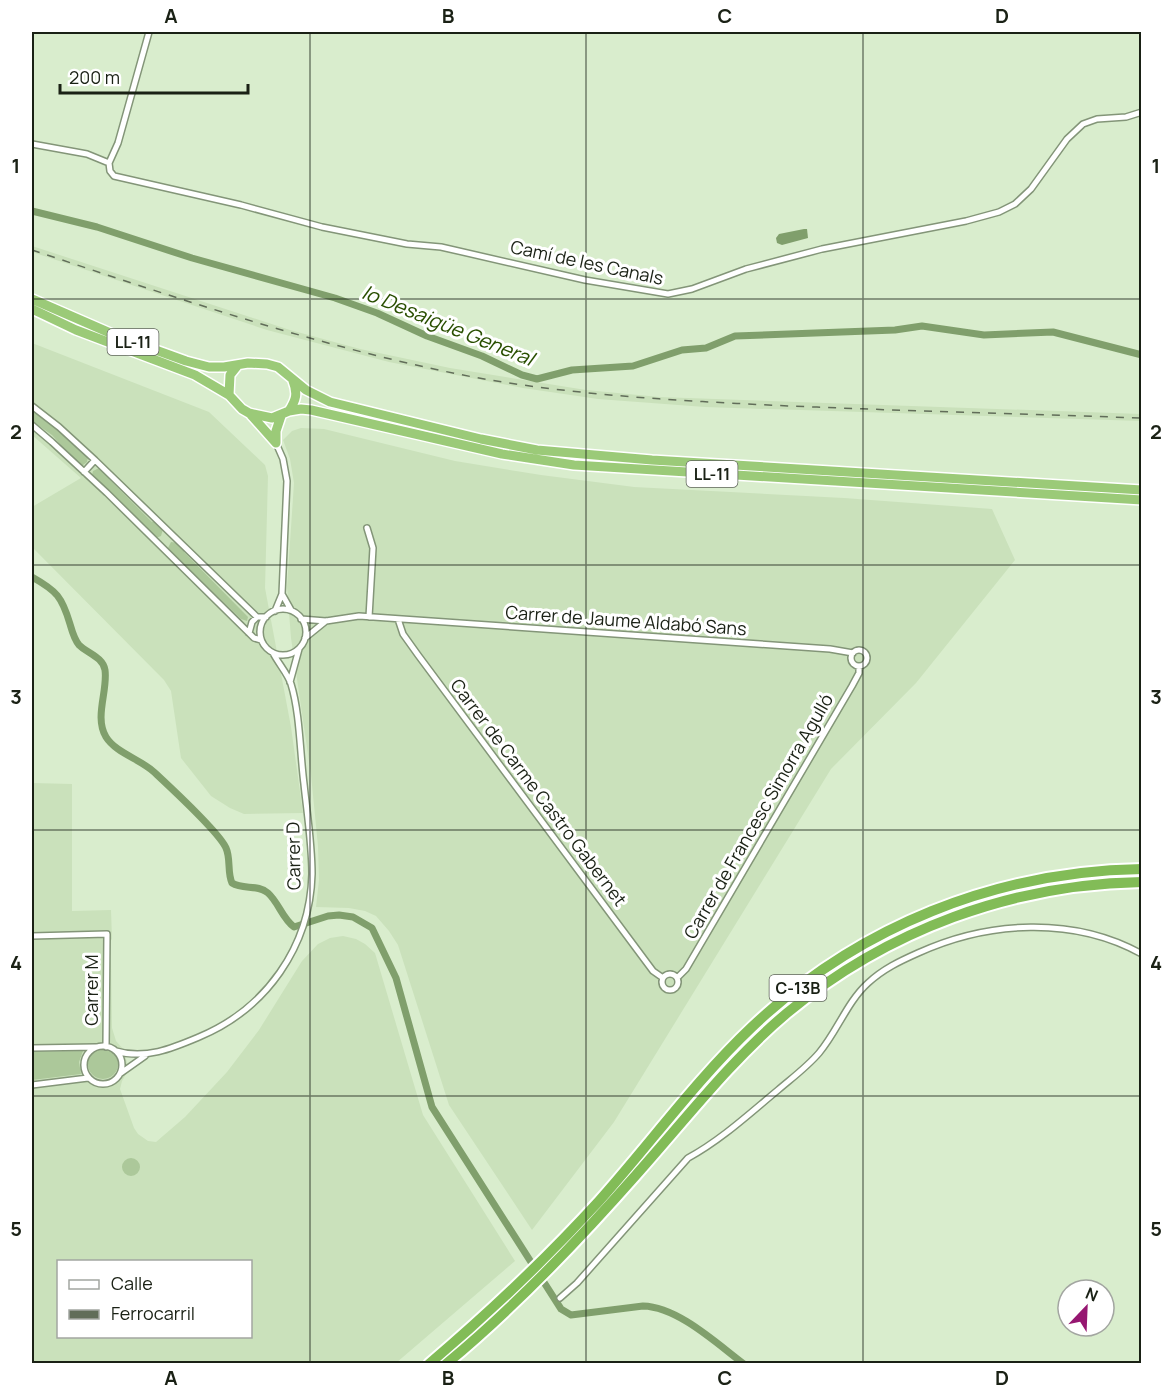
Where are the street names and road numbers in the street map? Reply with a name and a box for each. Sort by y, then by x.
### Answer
street label: Camí de les Canals [508,234,666,290]
road number: LL-11 [108,329,158,355]
road number: LL-11 [686,461,738,487]
street label: Carrer de Jaume Aldabó Sans [505,600,747,640]
street label: Carrer de Carme Castro Gabernet [446,674,632,910]
street label: Carrer de Francesc Simorra Agulló [678,689,838,943]
street label: Carrer D [280,822,306,890]
street label: Carrer M [79,954,103,1026]
road number: C-13B [770,975,826,1001]

